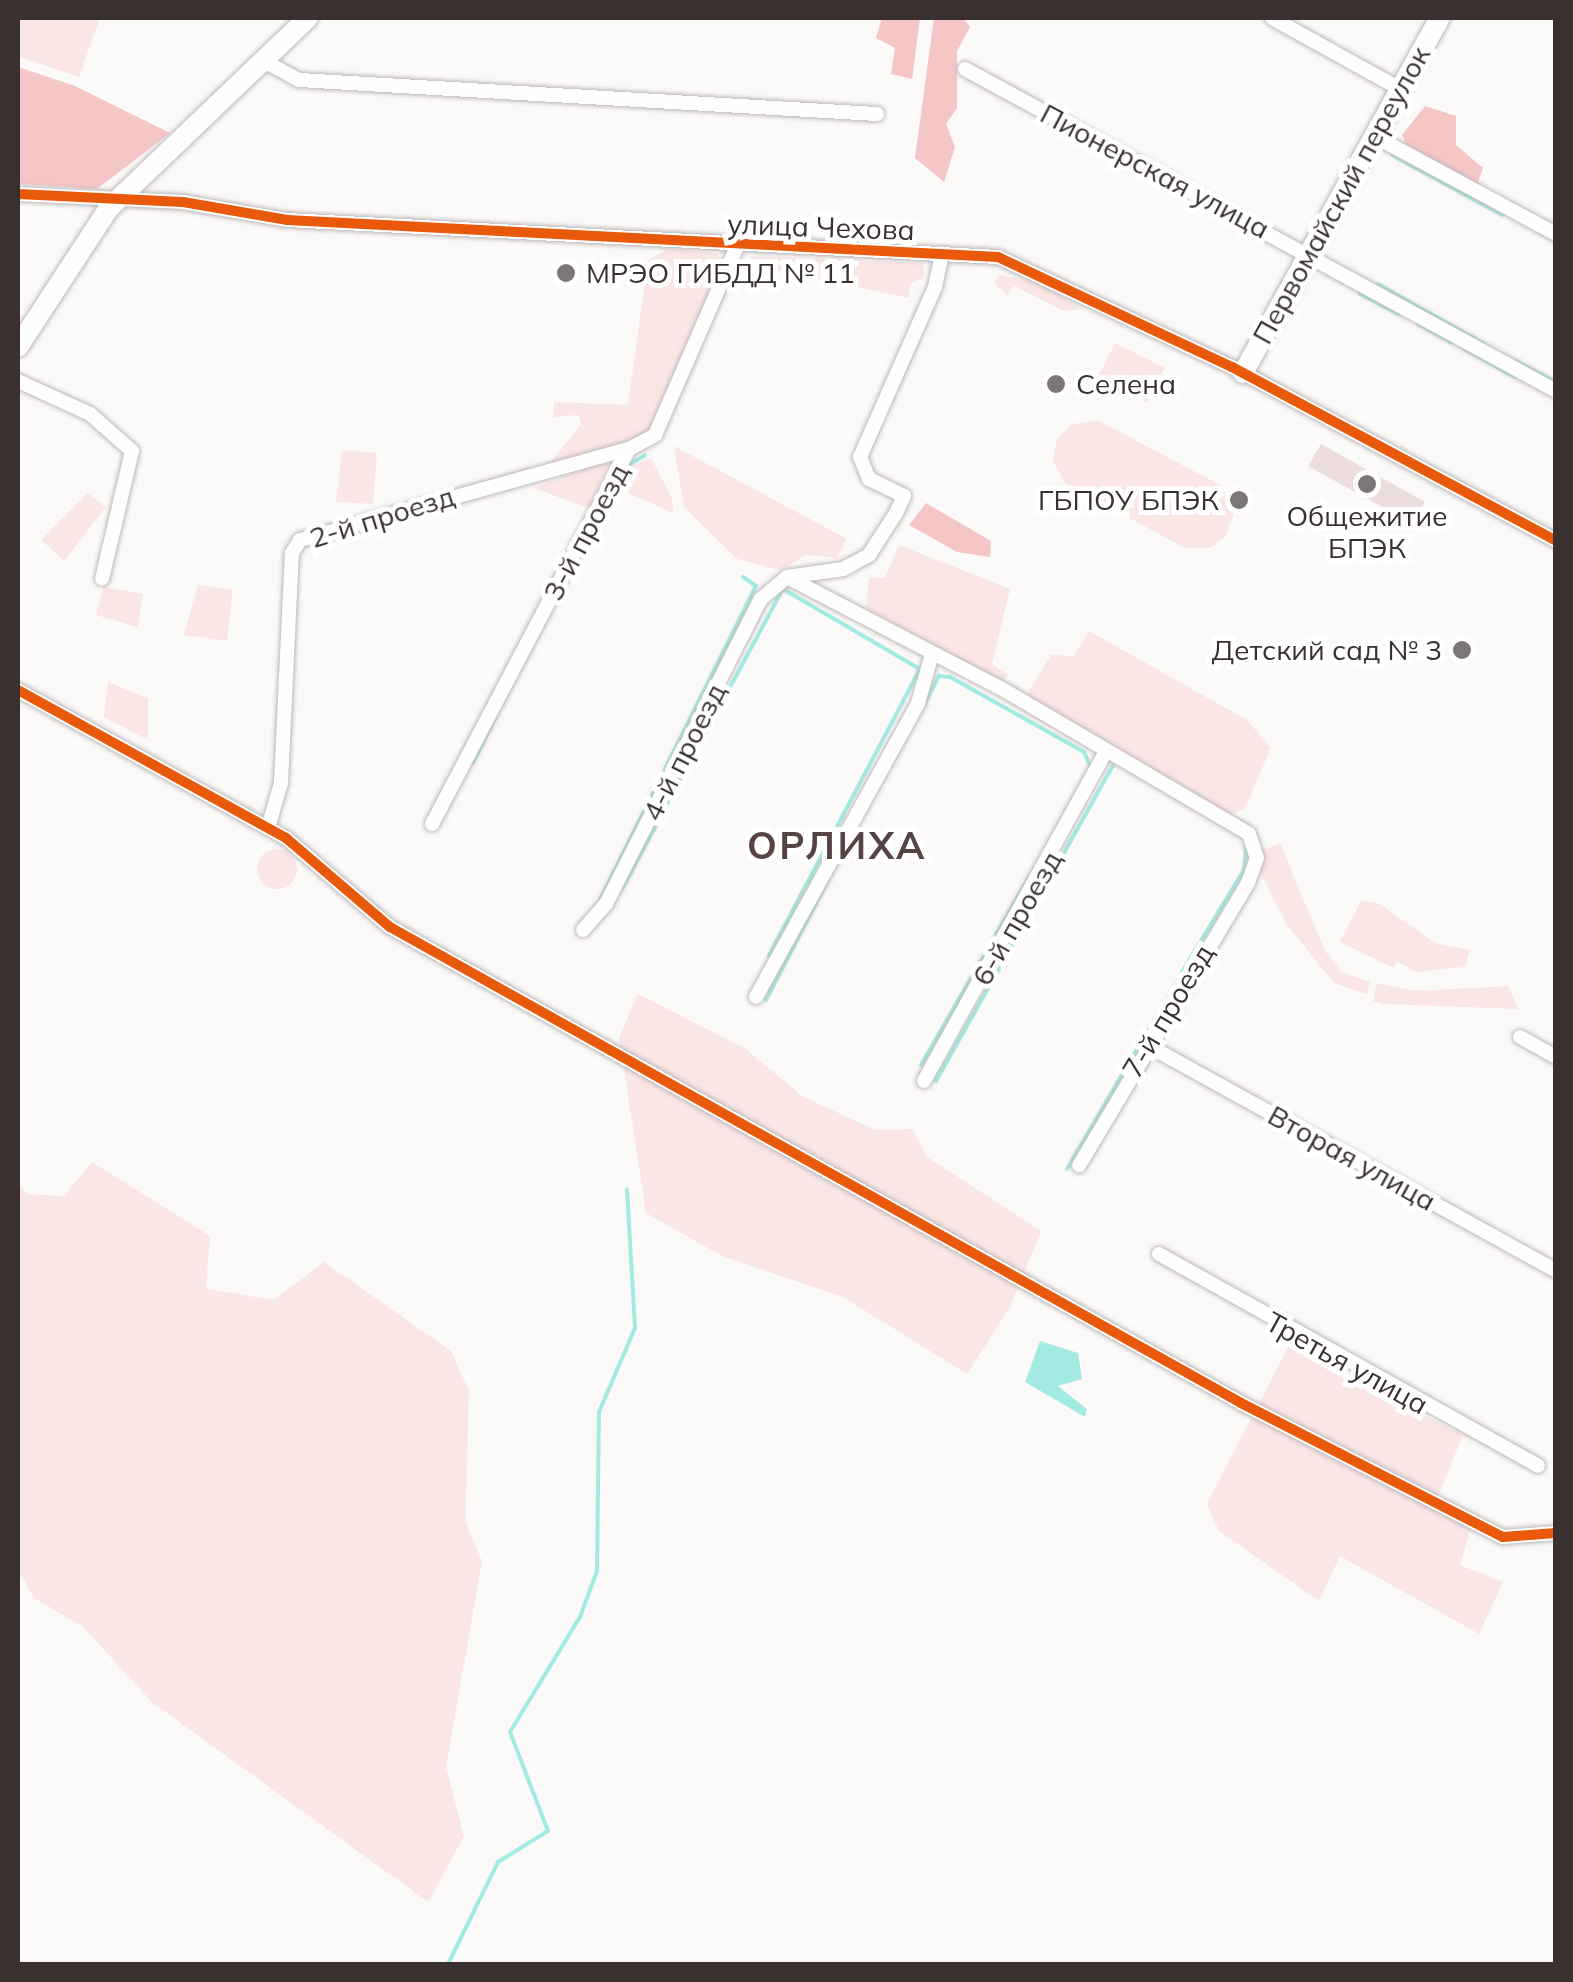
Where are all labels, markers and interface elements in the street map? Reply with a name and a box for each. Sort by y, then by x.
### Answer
street label: Первомайский переулок [1245,40,1437,350]
street label: Пионерская улица [1035,96,1275,246]
street label: улица Чехова [727,207,915,247]
place label: МРЭО ГИБДД № 11 [586,256,855,290]
marker: МРЭО ГИБДД № 11 [555,262,577,284]
place label: Селена [1076,367,1176,401]
marker: Селена [1045,373,1067,395]
street label: 3-й проезд [536,458,636,606]
marker: Общежитие БПЭК [1356,473,1378,495]
street label: 2-й проезд [305,479,459,555]
place label: ГБПОУ БПЭК [1038,483,1219,517]
marker: ГБПОУ БПЭК [1228,489,1250,511]
place label: Общежитие БПЭК [1286,499,1448,565]
place label: Детский сад № 3 [1211,633,1442,667]
marker: Детский сад № 3 [1451,639,1473,661]
street label: 4-й проезд [635,678,733,826]
district label: ОРЛИХА [747,823,927,869]
street label: 6-й проезд [965,845,1069,991]
street label: 7-й проезд [1115,938,1221,1084]
street label: Вторая улица [1262,1098,1442,1218]
street label: Третья улица [1260,1305,1434,1421]

